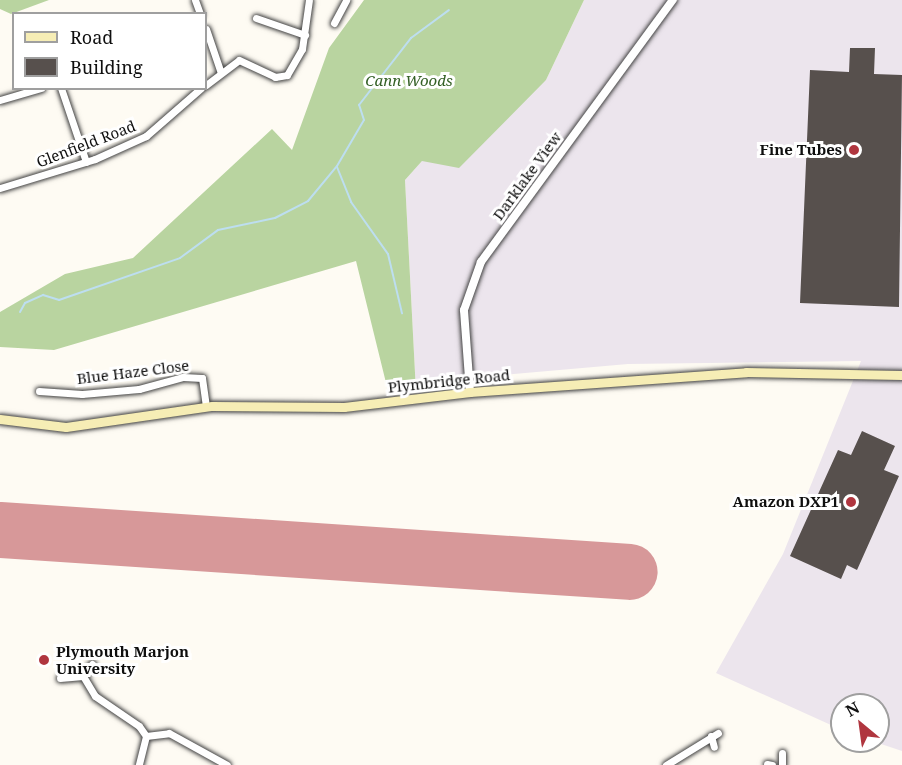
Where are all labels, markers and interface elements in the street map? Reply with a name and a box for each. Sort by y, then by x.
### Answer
legend [12,12,207,90]
text: Road [70,25,113,49]
text: Building [70,55,143,79]
park label: Cann Woods [365,72,453,90]
street label: Glenfield Road [34,117,138,171]
street label: Darklake View [489,128,565,224]
place label: Fine Tubes [760,141,842,159]
marker: Fine Tubes [847,143,861,157]
street label: Blue Haze Close [76,356,190,388]
street label: Plymbridge Road [387,366,511,396]
place label: Amazon DXP1 [733,493,839,511]
marker: Amazon DXP1 [844,495,858,509]
place label: Plymouth Marjon University [56,642,189,677]
marker: Plymouth Marjon University [37,653,51,667]
north arrow [830,693,890,753]
text: N [841,696,863,722]

